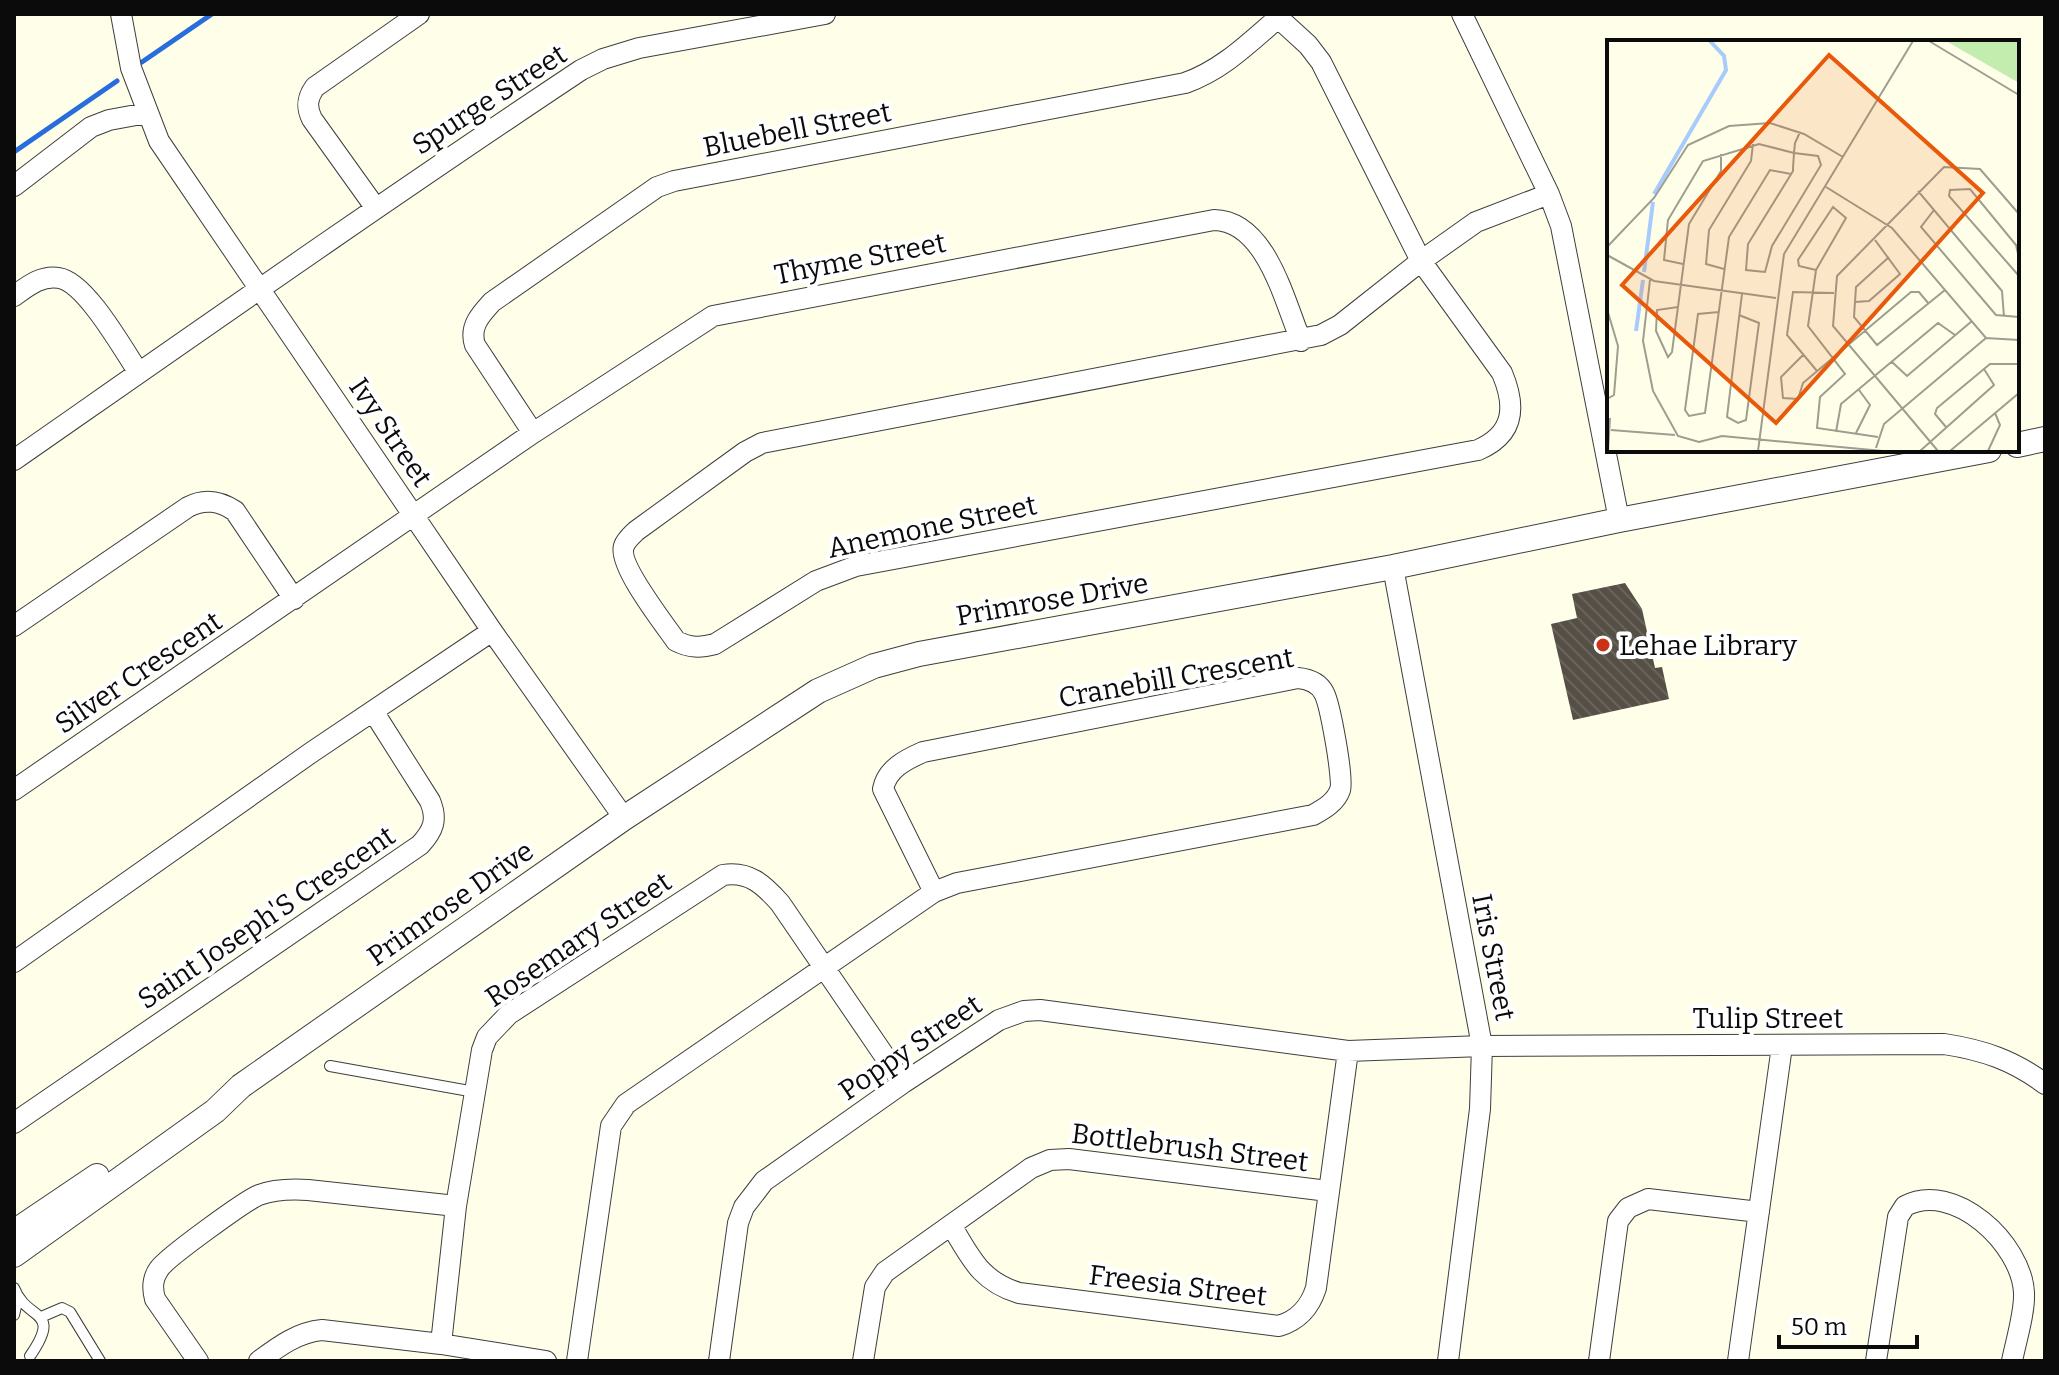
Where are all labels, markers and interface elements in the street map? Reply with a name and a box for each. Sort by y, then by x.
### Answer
street label: Spurge Street [406,37,572,161]
inset map [1607,40,2019,452]
street label: Bluebell Street [700,95,894,164]
street label: Thyme Street [772,226,949,291]
street label: Ivy Street [342,372,439,493]
street label: Anemone Street [825,488,1040,565]
street label: Primrose Drive [953,566,1151,633]
street label: Silver Crescent [49,604,228,740]
place label: Lehae Library [1619,629,1797,662]
marker: Lehae Library [1594,636,1612,654]
street label: Cranebill Crescent [1056,641,1296,714]
street label: Saint Joseph'S Crescent [131,819,401,1016]
street label: Primrose Drive [361,834,539,973]
street label: Rosemary Street [479,865,677,1014]
street label: Iris Street [1465,891,1522,1023]
street label: Poppy Street [833,988,988,1107]
street label: Tulip Street [1693,1002,1843,1035]
street label: Bottlebrush Street [1070,1117,1310,1178]
street label: Freesia Street [1087,1258,1269,1313]
scale bar [1779,1299,1917,1349]
text: 50 m [1791,1313,1847,1341]

